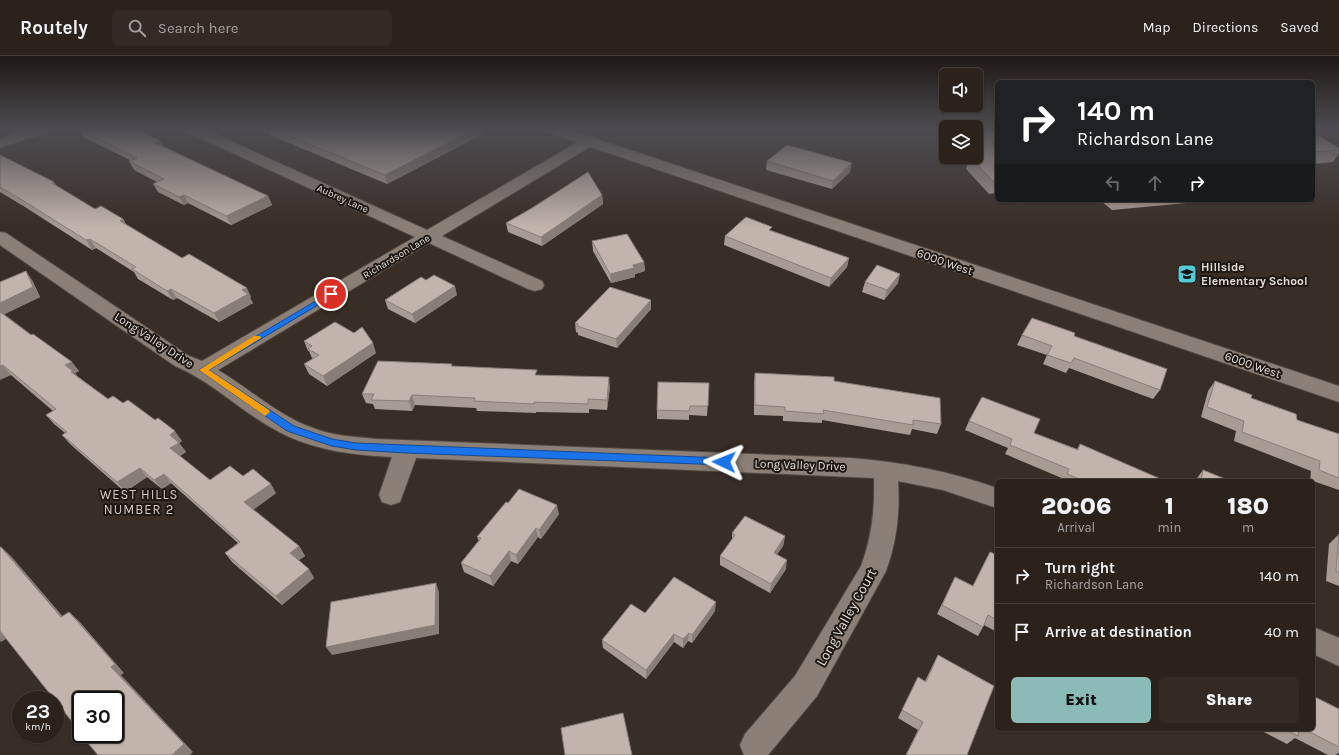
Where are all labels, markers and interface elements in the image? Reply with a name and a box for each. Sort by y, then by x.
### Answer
search box [112,10,392,46]
text: Routely [20,17,88,39]
icon: search [126,17,148,39]
text: Search here [158,19,239,37]
text: Map [1143,19,1171,36]
text: Directions [1193,19,1258,36]
text: Saved [1280,19,1319,36]
map controls [939,68,983,164]
button: sound [939,68,983,112]
text: 140 m [1077,94,1155,127]
icon: right [1011,96,1063,148]
button: layers [939,120,983,164]
text: Richardson Lane [1077,128,1214,150]
icon: left [1102,172,1124,194]
icon: ahead [1144,172,1166,194]
icon: right [1186,172,1208,194]
street label: Aubrey Lane [315,182,370,216]
street label: Richardson Lane [361,232,432,282]
street label: 6000 West [915,246,975,278]
place label: Hillside Elementary School [1201,260,1308,288]
school or university icon: Hillside Elementary School [1176,263,1198,285]
pin [314,277,348,311]
icon: arrive [320,283,342,305]
street label: Long Valley Drive [112,309,196,371]
street label: 6000 West [1223,349,1283,381]
position arrow [703,441,745,483]
street label: Long Valley Drive [754,456,846,474]
district label: WEST HILLS NUMBER 2 [100,487,178,517]
text: 20:06 [1041,492,1111,520]
text: 1 [1165,492,1174,520]
text: 180 [1227,492,1269,520]
text: Arrival [1057,520,1095,535]
text: min [1157,520,1181,535]
text: m [1242,520,1254,535]
text: Turn right [1045,559,1115,577]
street label: Long Valley Court [813,565,880,669]
icon: right [1011,565,1033,587]
text: 140 m [1259,567,1299,585]
text: Richardson Lane [1045,577,1144,592]
icon: arrive [1011,621,1033,643]
text: Arrive at destination [1045,623,1192,641]
text: 40 m [1264,623,1299,641]
button: Exit [1011,677,1151,723]
button: Share [1159,677,1299,723]
speed limit sign: 30 [72,691,124,743]
text: 23 [26,700,50,723]
text: km/h [25,721,51,733]

